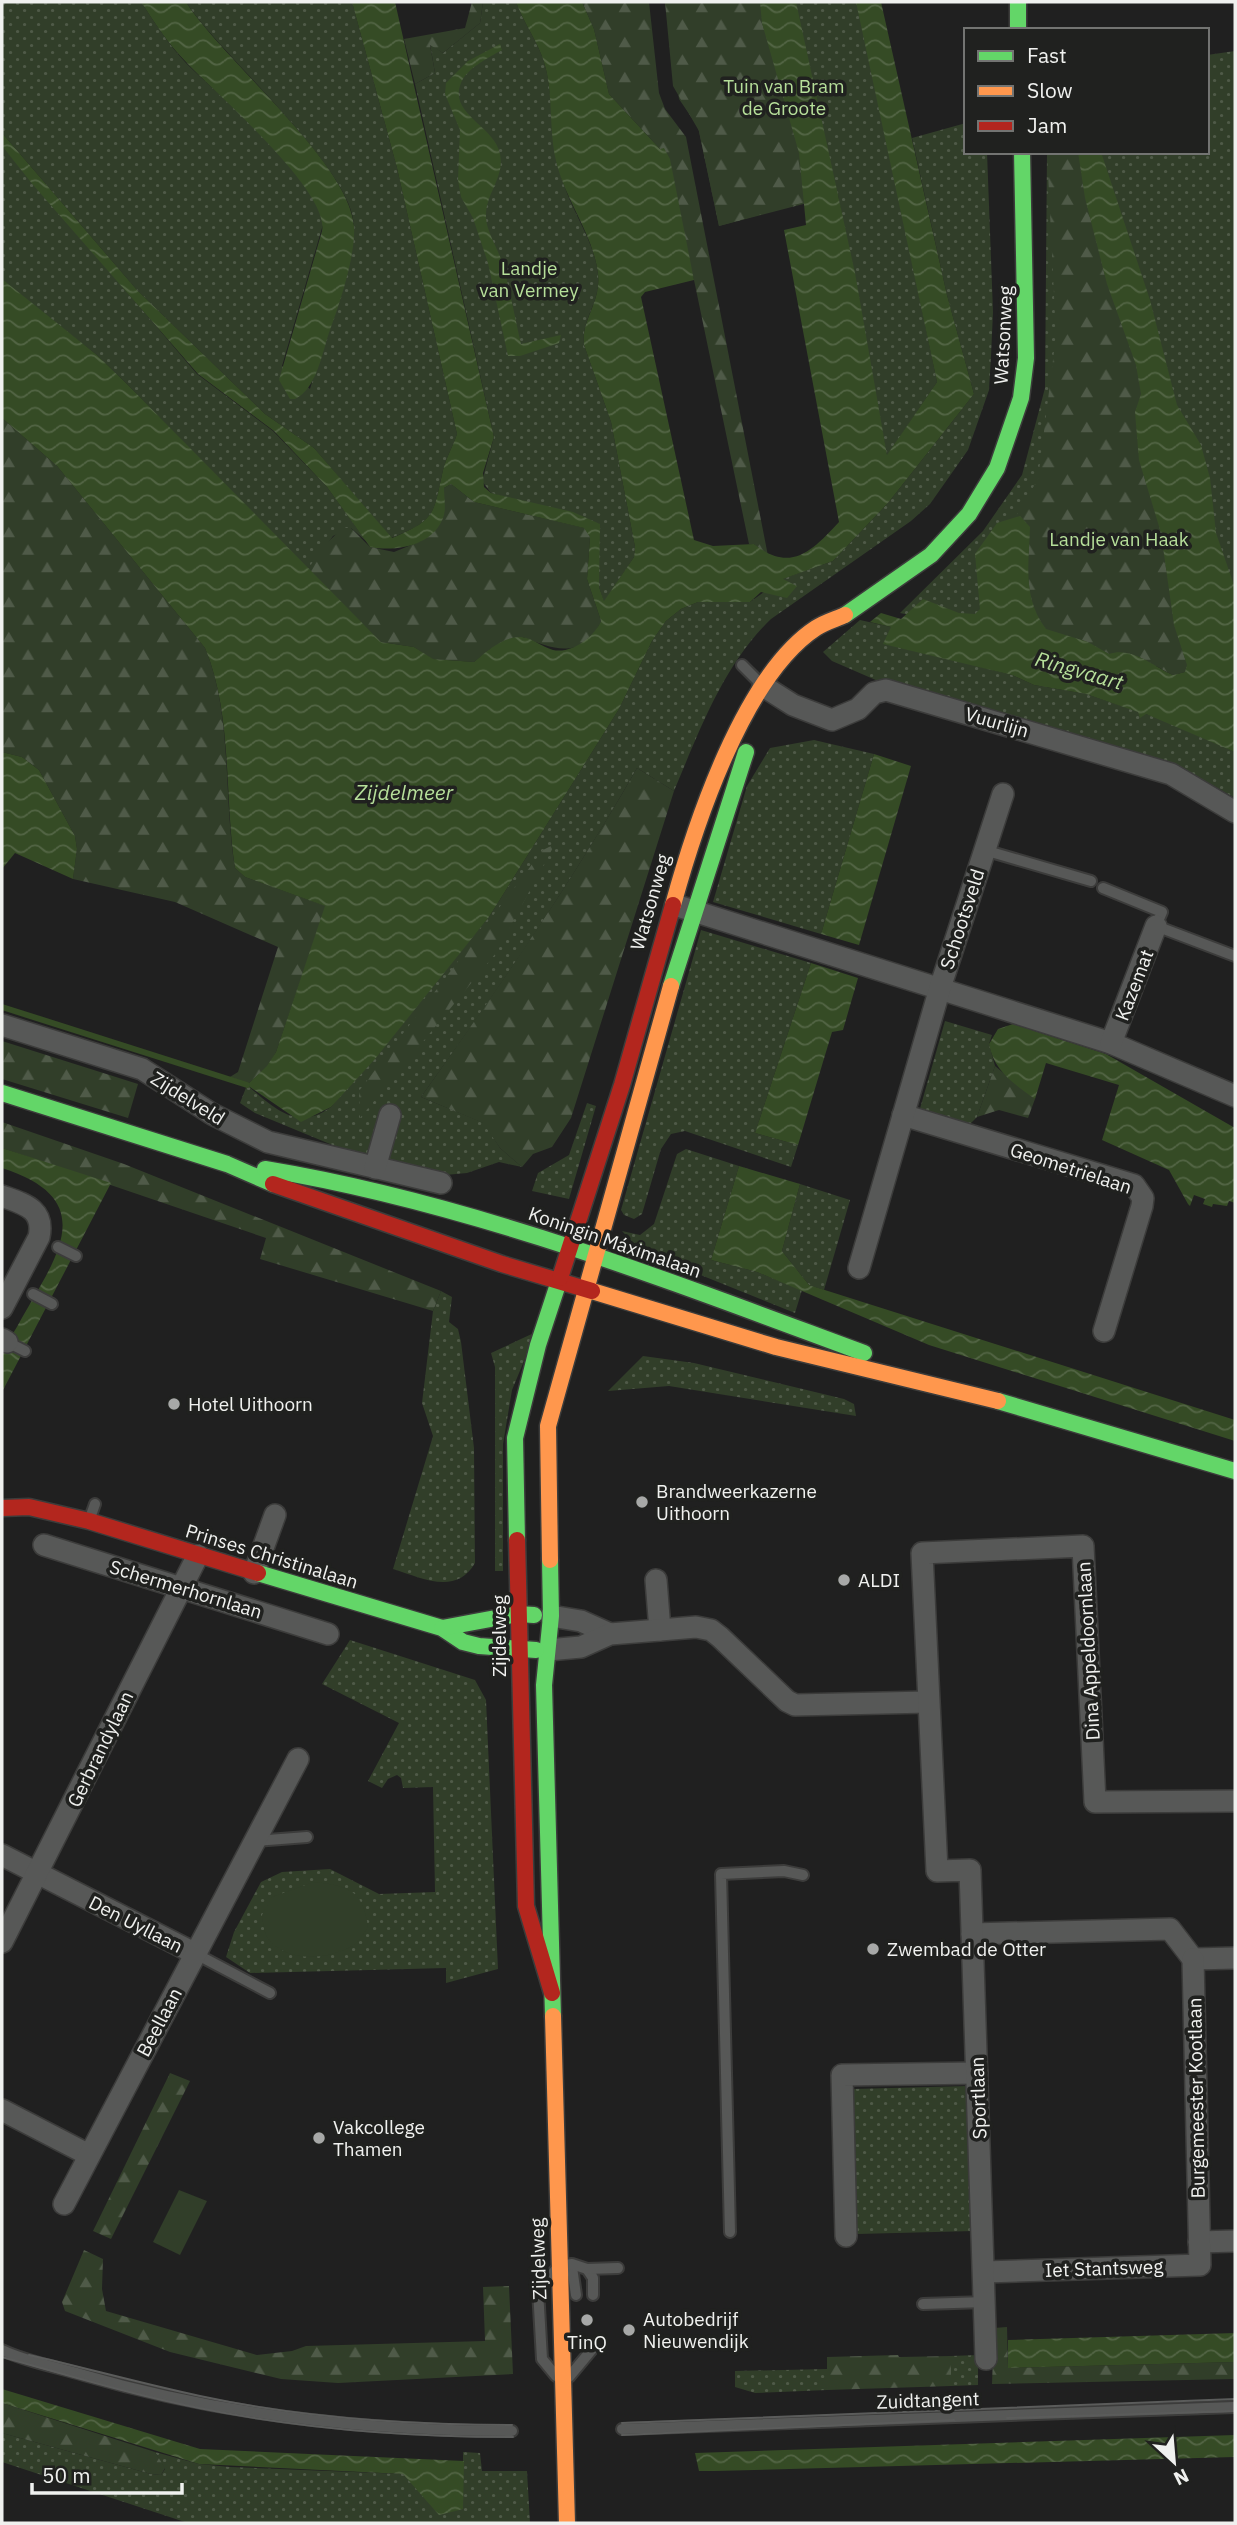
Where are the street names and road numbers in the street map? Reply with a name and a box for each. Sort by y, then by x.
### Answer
street label: Watsonweg [988,285,1018,385]
street label: Vuurlijn [962,701,1032,743]
street label: Watsonweg [625,851,675,953]
street label: Schootsveld [934,866,990,972]
street label: Kazemat [1109,946,1159,1024]
street label: Zijdelveld [147,1066,229,1130]
street label: Geometrielaan [1007,1137,1135,1199]
street label: Koningin Máximalaan [525,1201,705,1283]
street label: Prinses Christinalaan [183,1518,361,1594]
street label: Schermerhornlaan [107,1554,265,1624]
street label: Dina Appeldoornlaan [1071,1561,1105,1741]
street label: Zijdelweg [487,1595,511,1677]
street label: Gerbrandylaan [62,1687,138,1811]
street label: Den Uyllaan [85,1890,187,1958]
street label: Beellaan [131,1983,187,2061]
street label: Burgemeester Kootlaan [1182,1997,1210,2199]
street label: Sportlaan [965,2056,991,2140]
street label: Zijdelweg [525,2218,551,2300]
street label: Iet Stantsweg [1044,2254,1164,2282]
street label: Zuidtangent [876,2386,980,2414]

